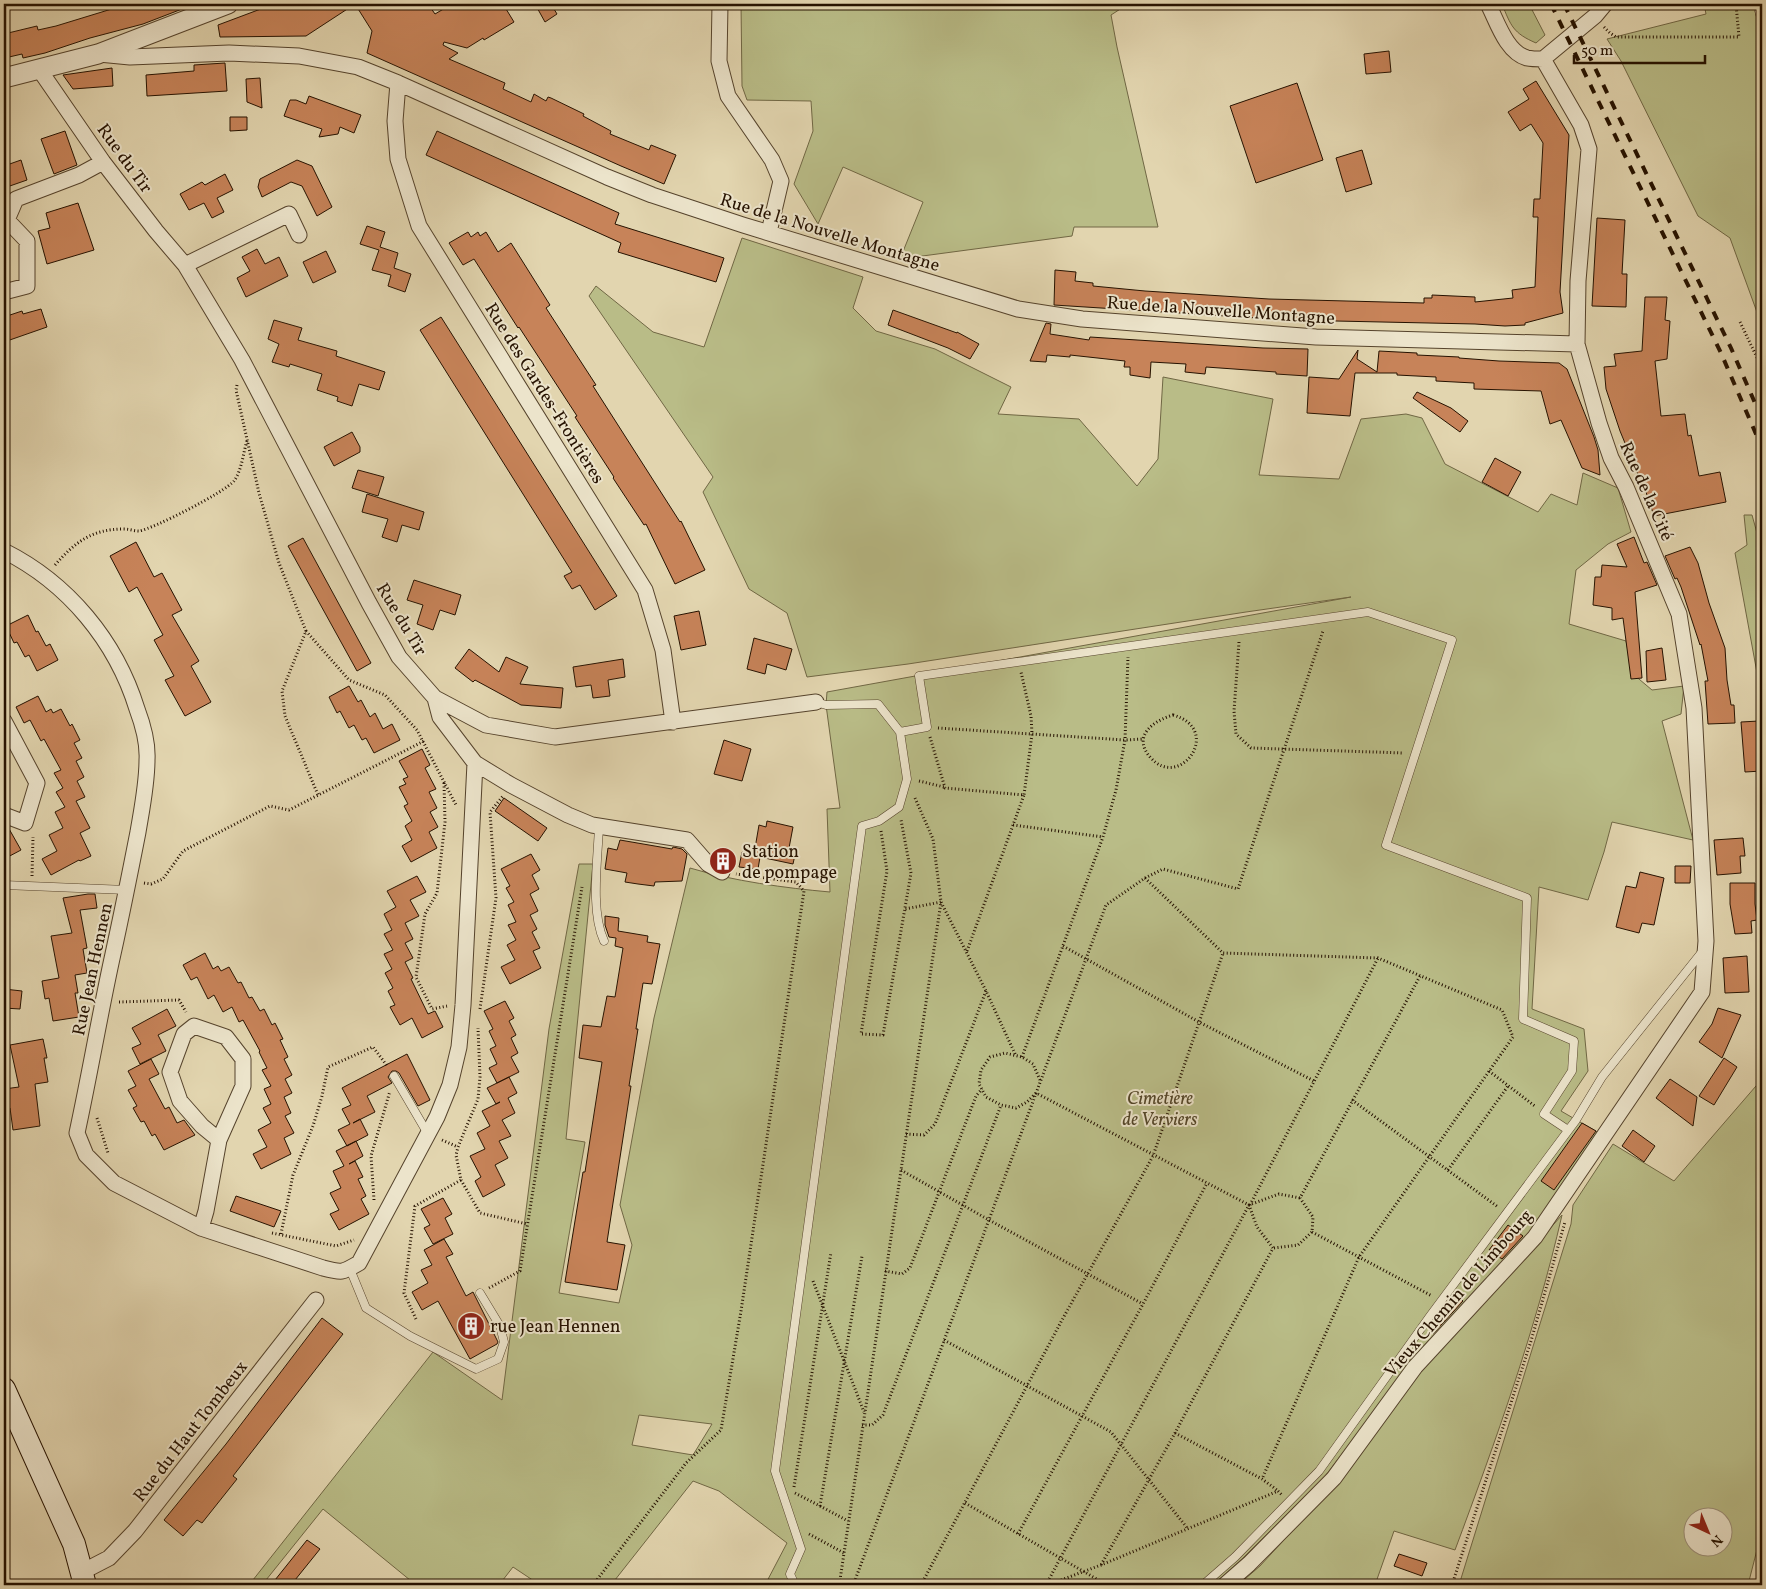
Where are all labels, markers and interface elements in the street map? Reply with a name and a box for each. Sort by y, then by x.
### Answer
scale bar [1574,32,1705,64]
text: 50 m [1581,41,1613,62]
street label: Rue du Tir [90,119,158,199]
street label: Rue de la Nouvelle Montagne [717,188,943,279]
street label: Rue de la Nouvelle Montagne [1106,291,1336,332]
street label: Rue des Gardes-Frontières [478,299,610,489]
street label: Rue de la Cité [1613,438,1679,545]
street label: Rue du Tir [369,579,432,661]
place label: Station de pompage [742,840,837,886]
building icon: Station de pompage [708,846,738,876]
street label: Rue Jean Hennen [67,900,120,1038]
park label: Cimetière de Verviers [1123,1087,1198,1133]
street label: Vieux Chemin de Limbourg [1379,1205,1539,1383]
building icon: rue Jean Hennen [456,1311,486,1341]
place label: rue Jean Hennen [490,1315,621,1340]
street label: Rue du Haut Tombeux [128,1356,254,1508]
north arrow [1684,1506,1734,1556]
text: N [1706,1530,1726,1551]

